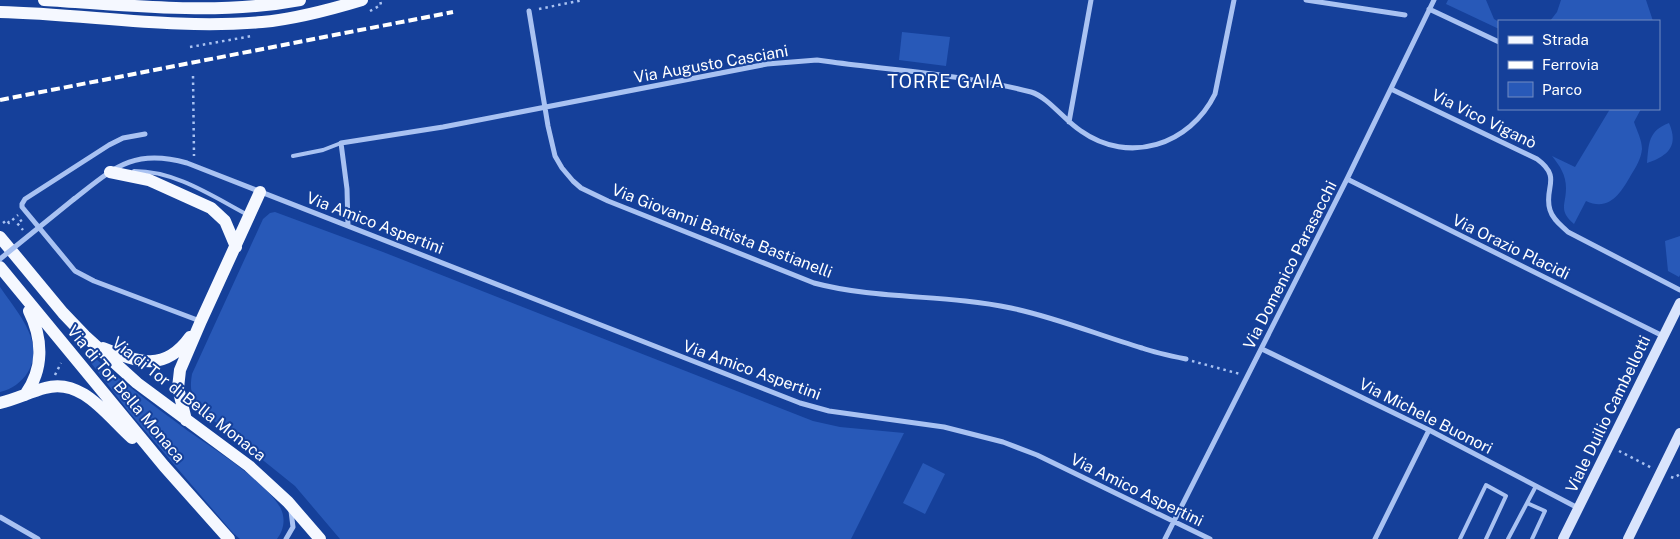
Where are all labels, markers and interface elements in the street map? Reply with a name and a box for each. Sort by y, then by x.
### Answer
legend [1498,20,1660,110]
text: Strada [1542,31,1589,48]
street label: Via Augusto Casciani [632,41,790,87]
text: Ferrovia [1542,56,1599,73]
district label: TORRE GAIA [887,71,1005,92]
text: Parco [1542,81,1582,98]
street label: Via Vico Viganò [1428,85,1540,153]
street label: Via Domenico Parasacchi [1239,178,1341,352]
street label: Via Giovanni Battista Bastianelli [609,180,835,282]
street label: Via Amico Aspertini [304,188,446,258]
street label: Via Orazio Placidi [1449,210,1573,284]
street label: Via di Tor Bella Monaca [63,322,189,466]
street label: Viale Duilio Cambellotti [1562,332,1654,496]
street label: Via di Tor di Bella Monaca [108,333,270,465]
street label: Via Amico Aspertini [680,336,824,404]
street label: Via Michele Buonori [1356,374,1496,458]
street label: Via Amico Aspertini [1067,450,1207,530]

